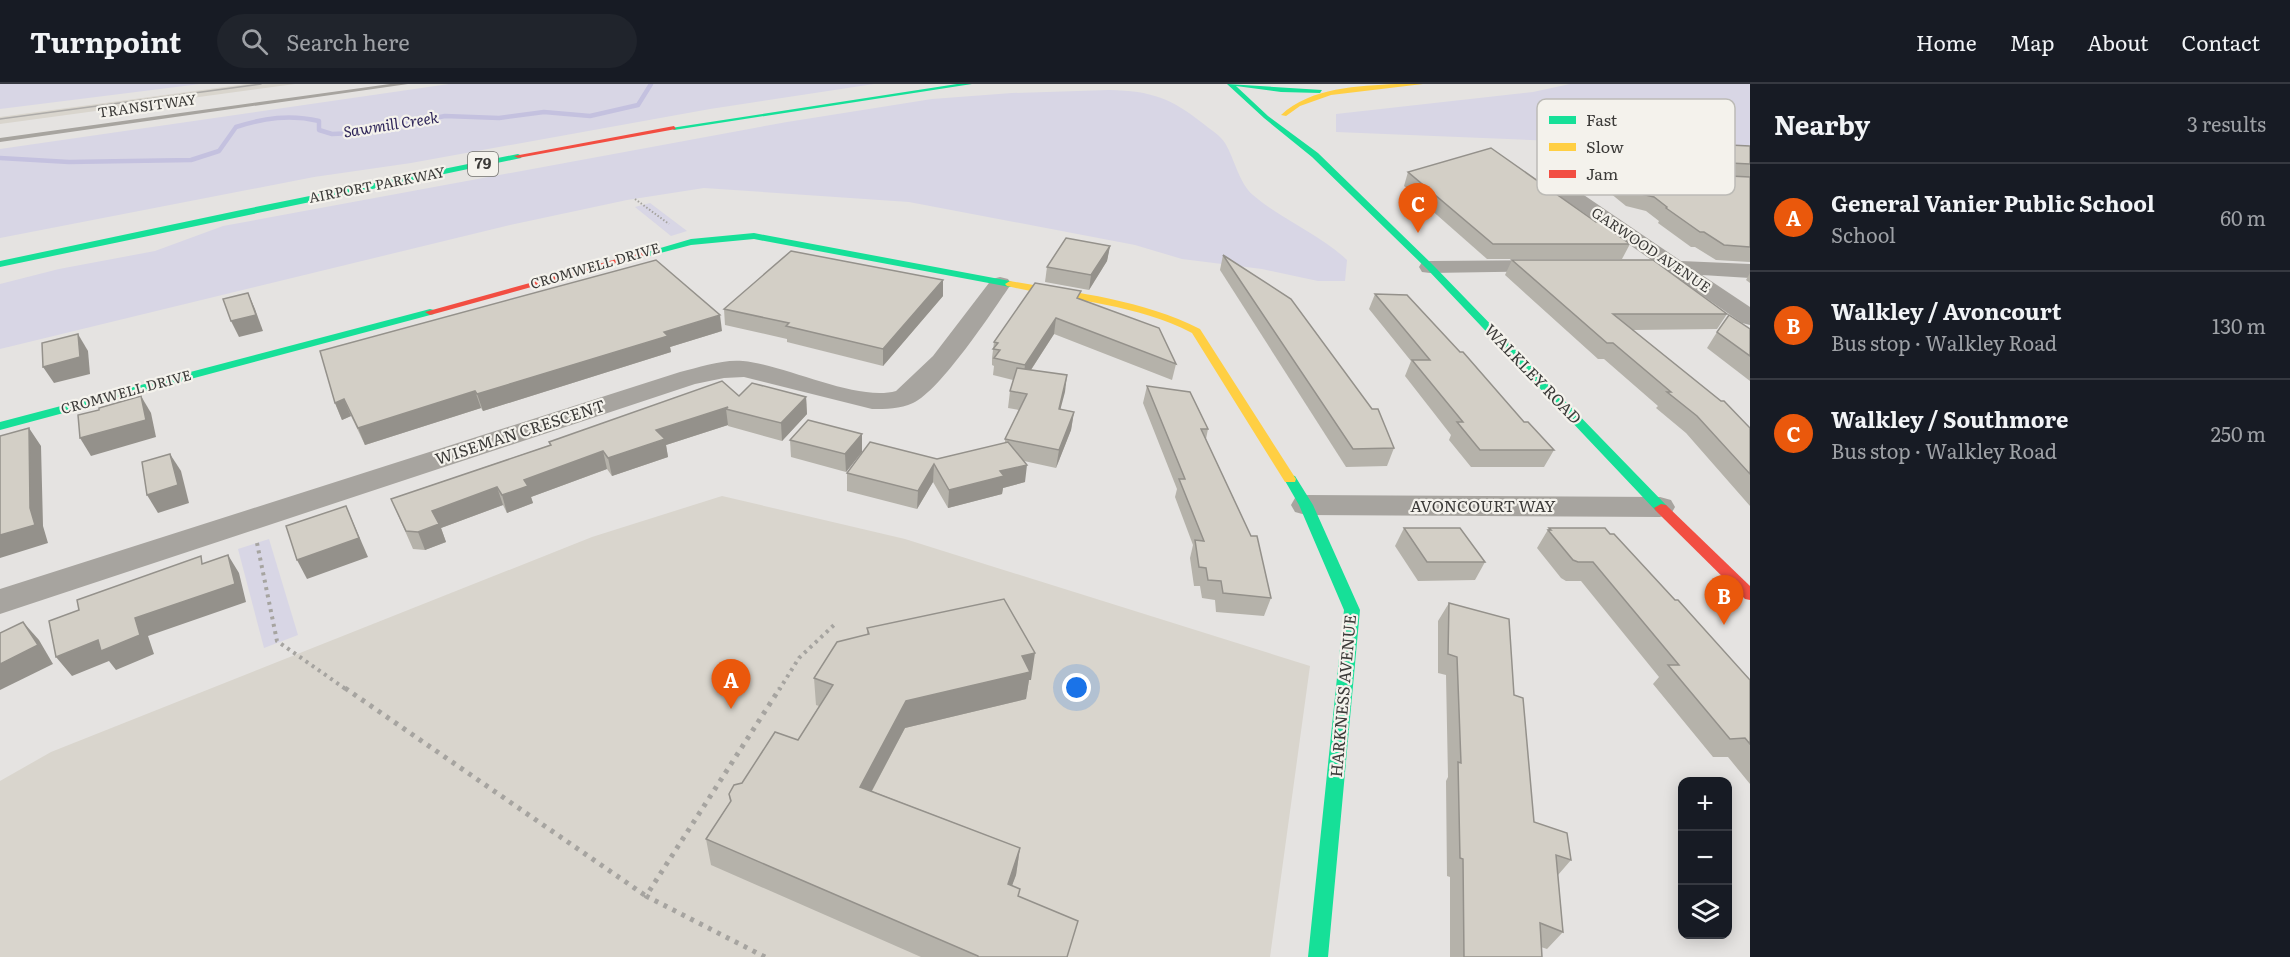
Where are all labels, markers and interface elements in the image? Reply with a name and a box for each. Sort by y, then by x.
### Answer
search box [217,14,637,68]
text: Turnpoint [30,20,181,62]
icon: search [238,25,271,58]
text: Search here [286,25,410,58]
text: Home [1916,26,1977,57]
text: Map [2010,26,2054,57]
text: About [2087,26,2149,57]
text: Contact [2182,26,2260,57]
street label: TRANSITWAY [96,88,197,122]
legend [1537,99,1735,195]
text: Nearby [1774,104,1870,143]
water label: Sawmill Creek [342,105,441,142]
text: Fast [1586,107,1618,131]
text: 3 results [2187,108,2266,138]
text: Slow [1586,134,1624,158]
road number: 79 [468,152,498,176]
street label: AIRPORT PARKWAY [307,161,447,207]
text: Jam [1586,161,1619,185]
pin: C [1398,184,1438,233]
text: General Vanier Public School [1831,186,2155,219]
street label: GARWOOD AVENUE [1588,202,1715,297]
text: A [1786,202,1801,232]
text: 60 m [2220,202,2266,232]
text: School [1831,219,1896,249]
street label: CROMWELL DRIVE [527,237,662,293]
text: Walkley / Avoncourt [1831,294,2061,327]
text: B [1787,310,1800,340]
text: 130 m [2212,310,2266,340]
street label: WALKLEY ROAD [1480,318,1588,429]
text: Bus stop · Walkley Road [1831,327,2057,357]
street label: CROMWELL DRIVE [58,364,193,418]
street label: WISEMAN CRESCENT [432,392,608,470]
text: Walkley / Southmore [1831,402,2068,435]
text: C [1786,418,1801,448]
text: 250 m [2211,418,2266,448]
text: Bus stop · Walkley Road [1831,435,2057,465]
street label: AVONCOURT WAY [1410,493,1556,517]
pin: B [1704,576,1744,625]
street label: HARKNESS AVENUE [1323,614,1361,778]
pin: A [712,660,750,709]
your location [1062,673,1091,702]
map controls [1678,777,1732,939]
button: + [1678,777,1732,831]
button: − [1678,831,1732,885]
button: layers [1678,885,1732,939]

